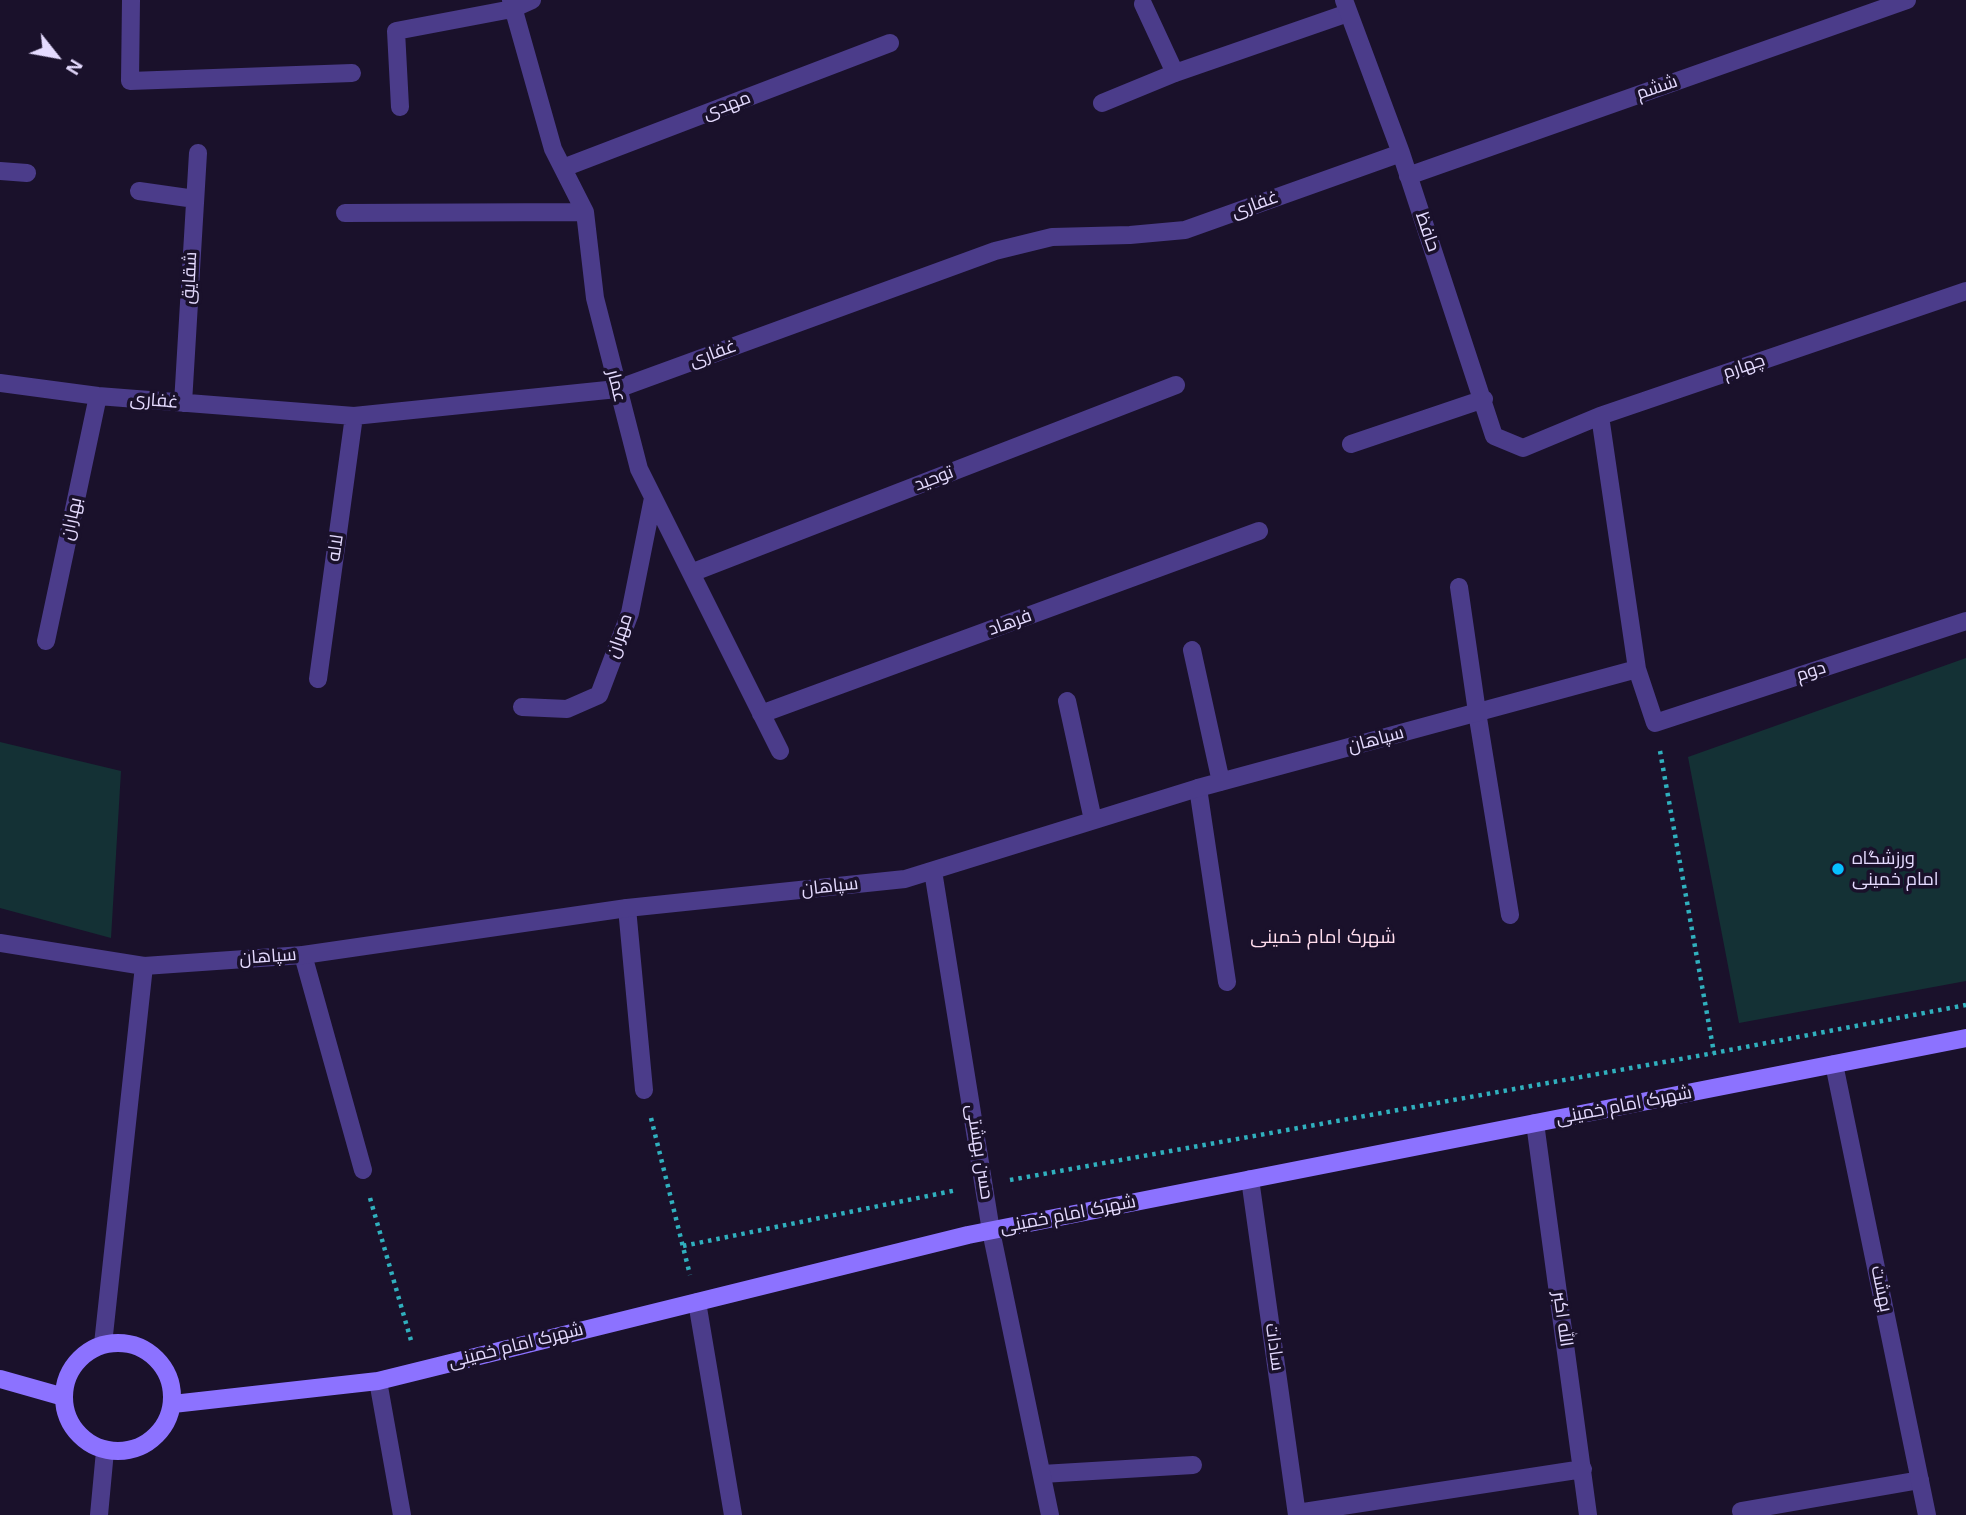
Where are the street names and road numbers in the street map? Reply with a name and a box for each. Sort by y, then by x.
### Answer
street label: ششم [1634,71,1680,105]
street label: مهدی [700,87,754,125]
street label: غفاری [1229,187,1281,223]
street label: حافظ [1410,209,1444,255]
street label: شقایق [178,251,202,305]
street label: غفاری [687,336,739,372]
street label: چهارم [1720,350,1768,384]
street label: عمار [602,367,630,405]
street label: غفاری [129,389,179,413]
street label: توحید [911,462,957,496]
street label: بهاران [57,495,87,543]
street label: لاله [323,533,349,563]
street label: فرهاد [985,605,1035,641]
street label: مهران [602,611,638,661]
street label: دوم [1794,657,1828,687]
street label: سپاهان [1346,722,1406,758]
street label: سپاهان [800,873,860,901]
street label: سپاهان [239,944,297,970]
street label: شهرک امام خمینی [1554,1082,1694,1130]
street label: حسن بهشتی [961,1103,997,1201]
street label: شهرک امام خمینی [998,1191,1138,1239]
street label: بهشت [1866,1264,1896,1314]
street label: الله اکبر [1547,1290,1577,1348]
street label: شهرک امام خمینی [446,1319,586,1373]
street label: سادات [1260,1322,1288,1372]

